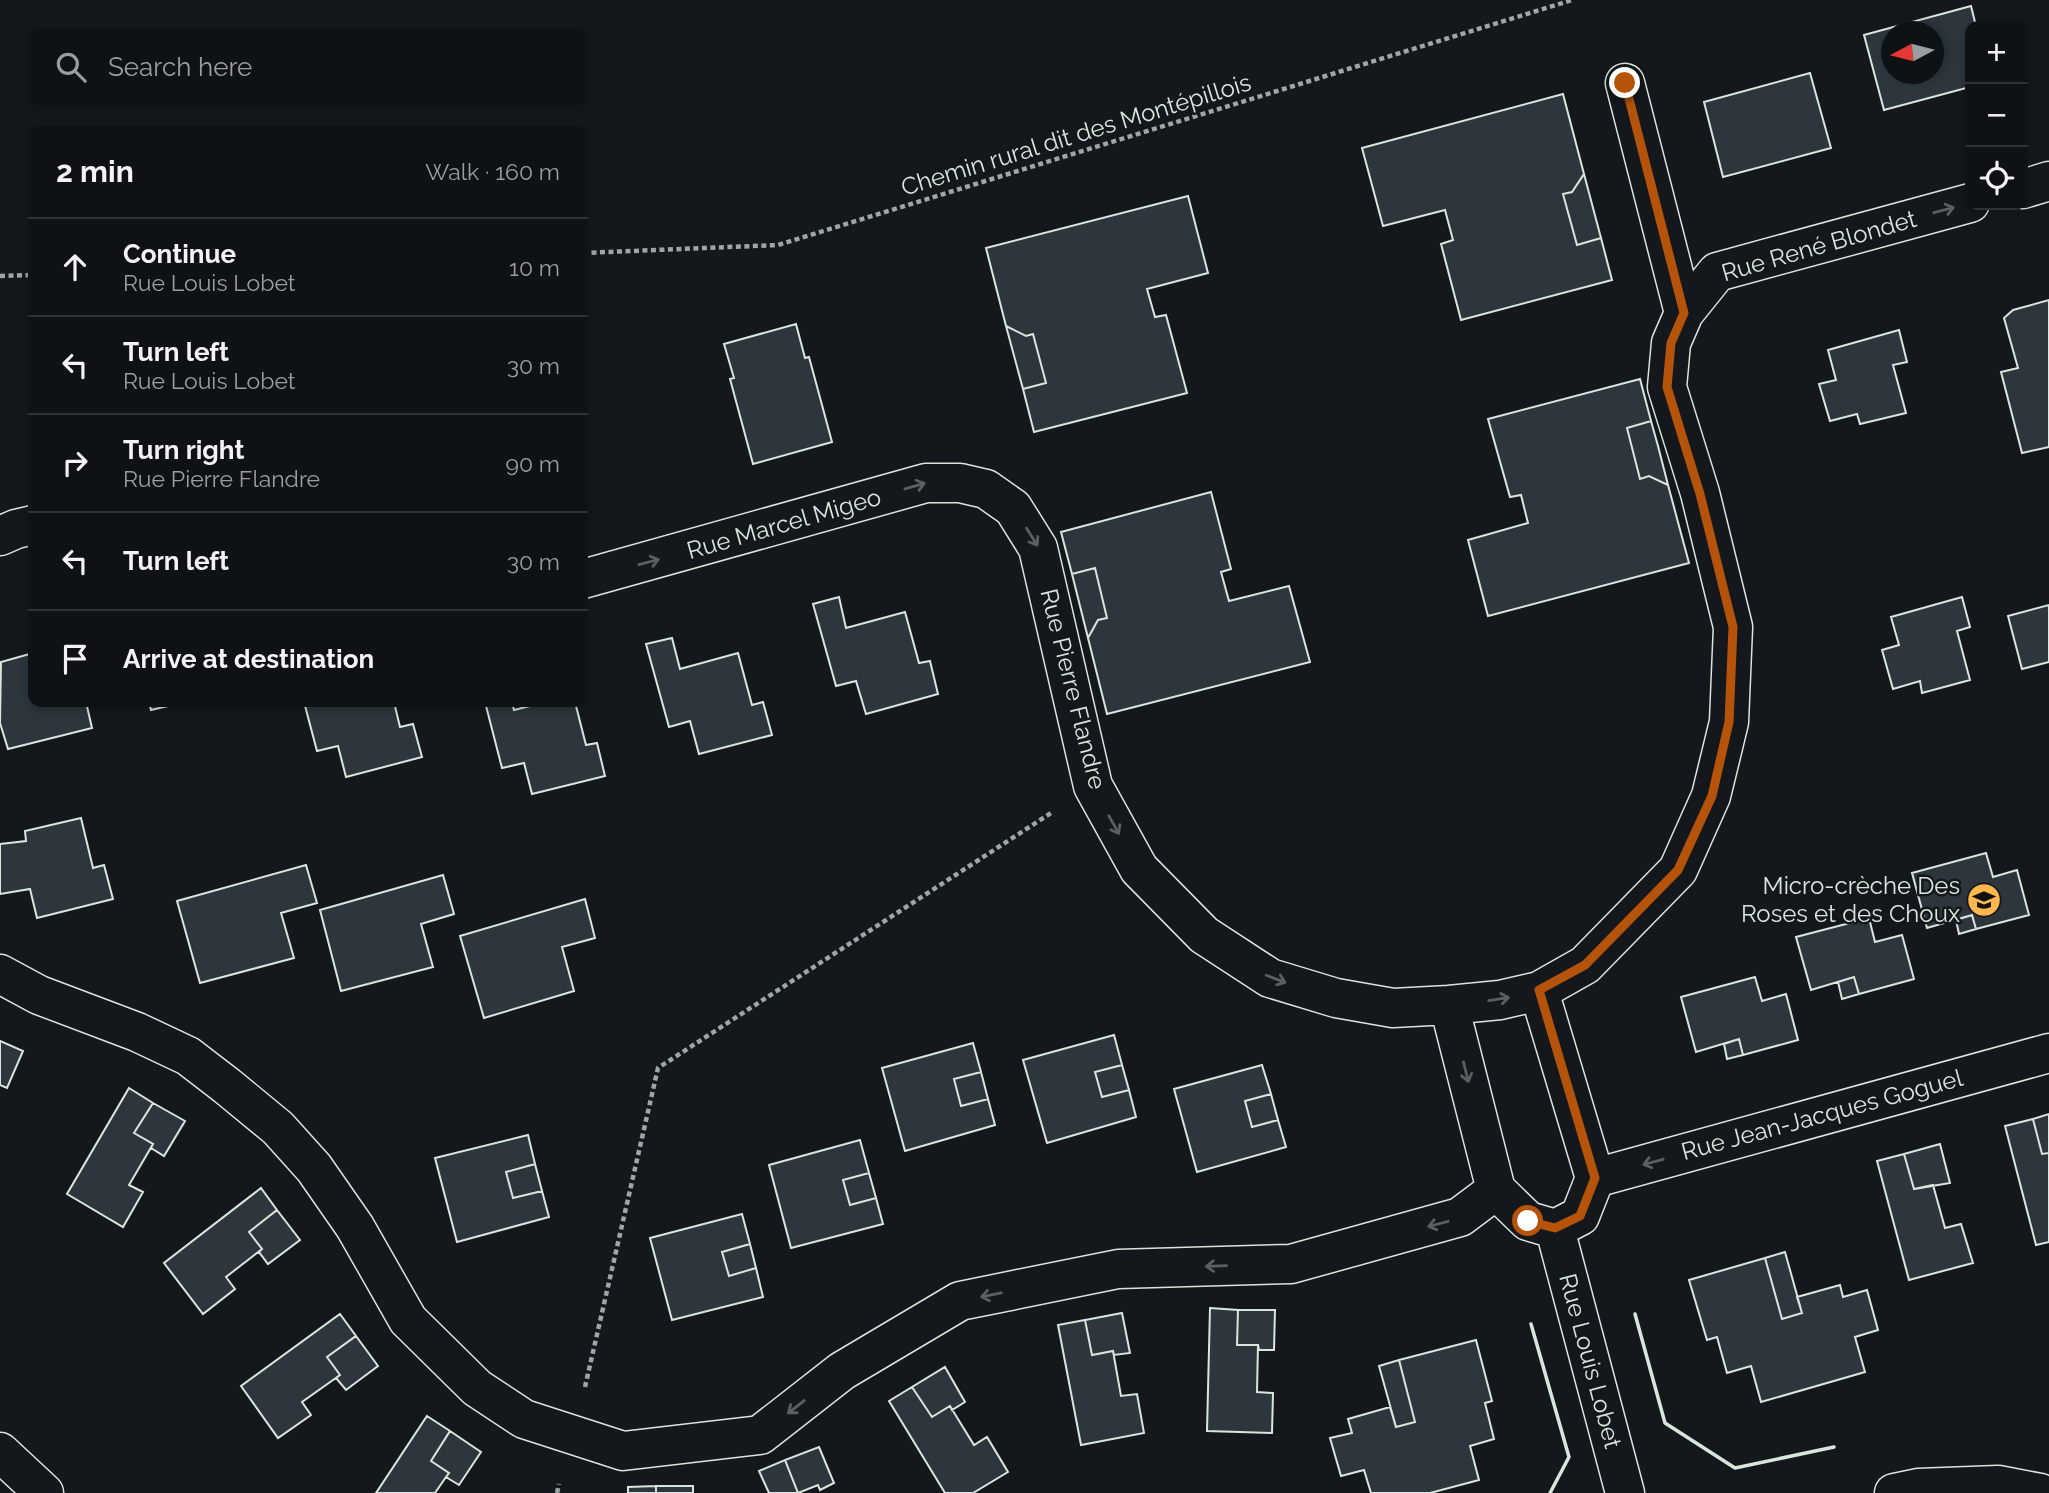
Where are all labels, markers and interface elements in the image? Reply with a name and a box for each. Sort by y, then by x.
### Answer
north arrow [1881,21,1944,84]
map controls [1965,21,2028,210]
button: + [1965,21,2028,84]
search box [28,28,588,105]
icon: search [52,48,90,86]
text: Search here [108,52,252,82]
street label: Chemin rural dit des Montépillois [897,67,1254,202]
route end [1609,67,1640,98]
button: − [1965,84,2028,147]
button: locate [1965,147,2028,210]
text: 2 min [56,154,134,189]
text: Walk · 160 m [425,158,560,185]
one-way arrow [1933,203,1955,216]
street label: Rue René Blondet [1718,204,1920,287]
text: Continue [123,239,236,269]
icon: ahead [56,248,94,286]
text: 10 m [509,254,560,281]
text: Rue Louis Lobet [123,269,296,296]
text: Turn left [123,337,229,367]
icon: left [56,346,94,384]
text: 30 m [507,352,560,379]
text: Rue Louis Lobet [123,367,296,394]
text: Turn right [123,435,244,465]
icon: right [56,444,94,482]
text: 90 m [505,450,560,477]
text: Rue Pierre Flandre [123,465,320,492]
one-way arrow [903,479,925,492]
street label: Rue Marcel Migeo [683,482,884,565]
one-way arrow [1025,527,1039,547]
icon: left [56,542,94,580]
text: Turn left [123,546,229,576]
text: 30 m [507,548,560,575]
one-way arrow [637,555,660,568]
street label: Rue Pierre Flandre [1035,586,1112,792]
icon: arrive [56,640,94,678]
text: Arrive at destination [123,644,374,674]
one-way arrow [1107,814,1121,834]
place label: Micro-crèche Des Roses et des Choux [1741,871,1960,928]
school or university icon: Micro-crèche Des Roses et des Choux [1965,881,2003,919]
one-way arrow [1264,973,1286,986]
one-way arrow [1487,992,1510,1005]
one-way arrow [1460,1060,1473,1082]
street label: Rue Jean-Jacques Goguel [1678,1063,1966,1166]
one-way arrow [1642,1156,1664,1169]
route start [1512,1205,1543,1236]
one-way arrow [1427,1218,1449,1231]
one-way arrow [1205,1260,1228,1273]
street label: Rue Louis Lobet [1553,1270,1628,1452]
one-way arrow [980,1288,1003,1302]
one-way arrow [787,1400,805,1415]

